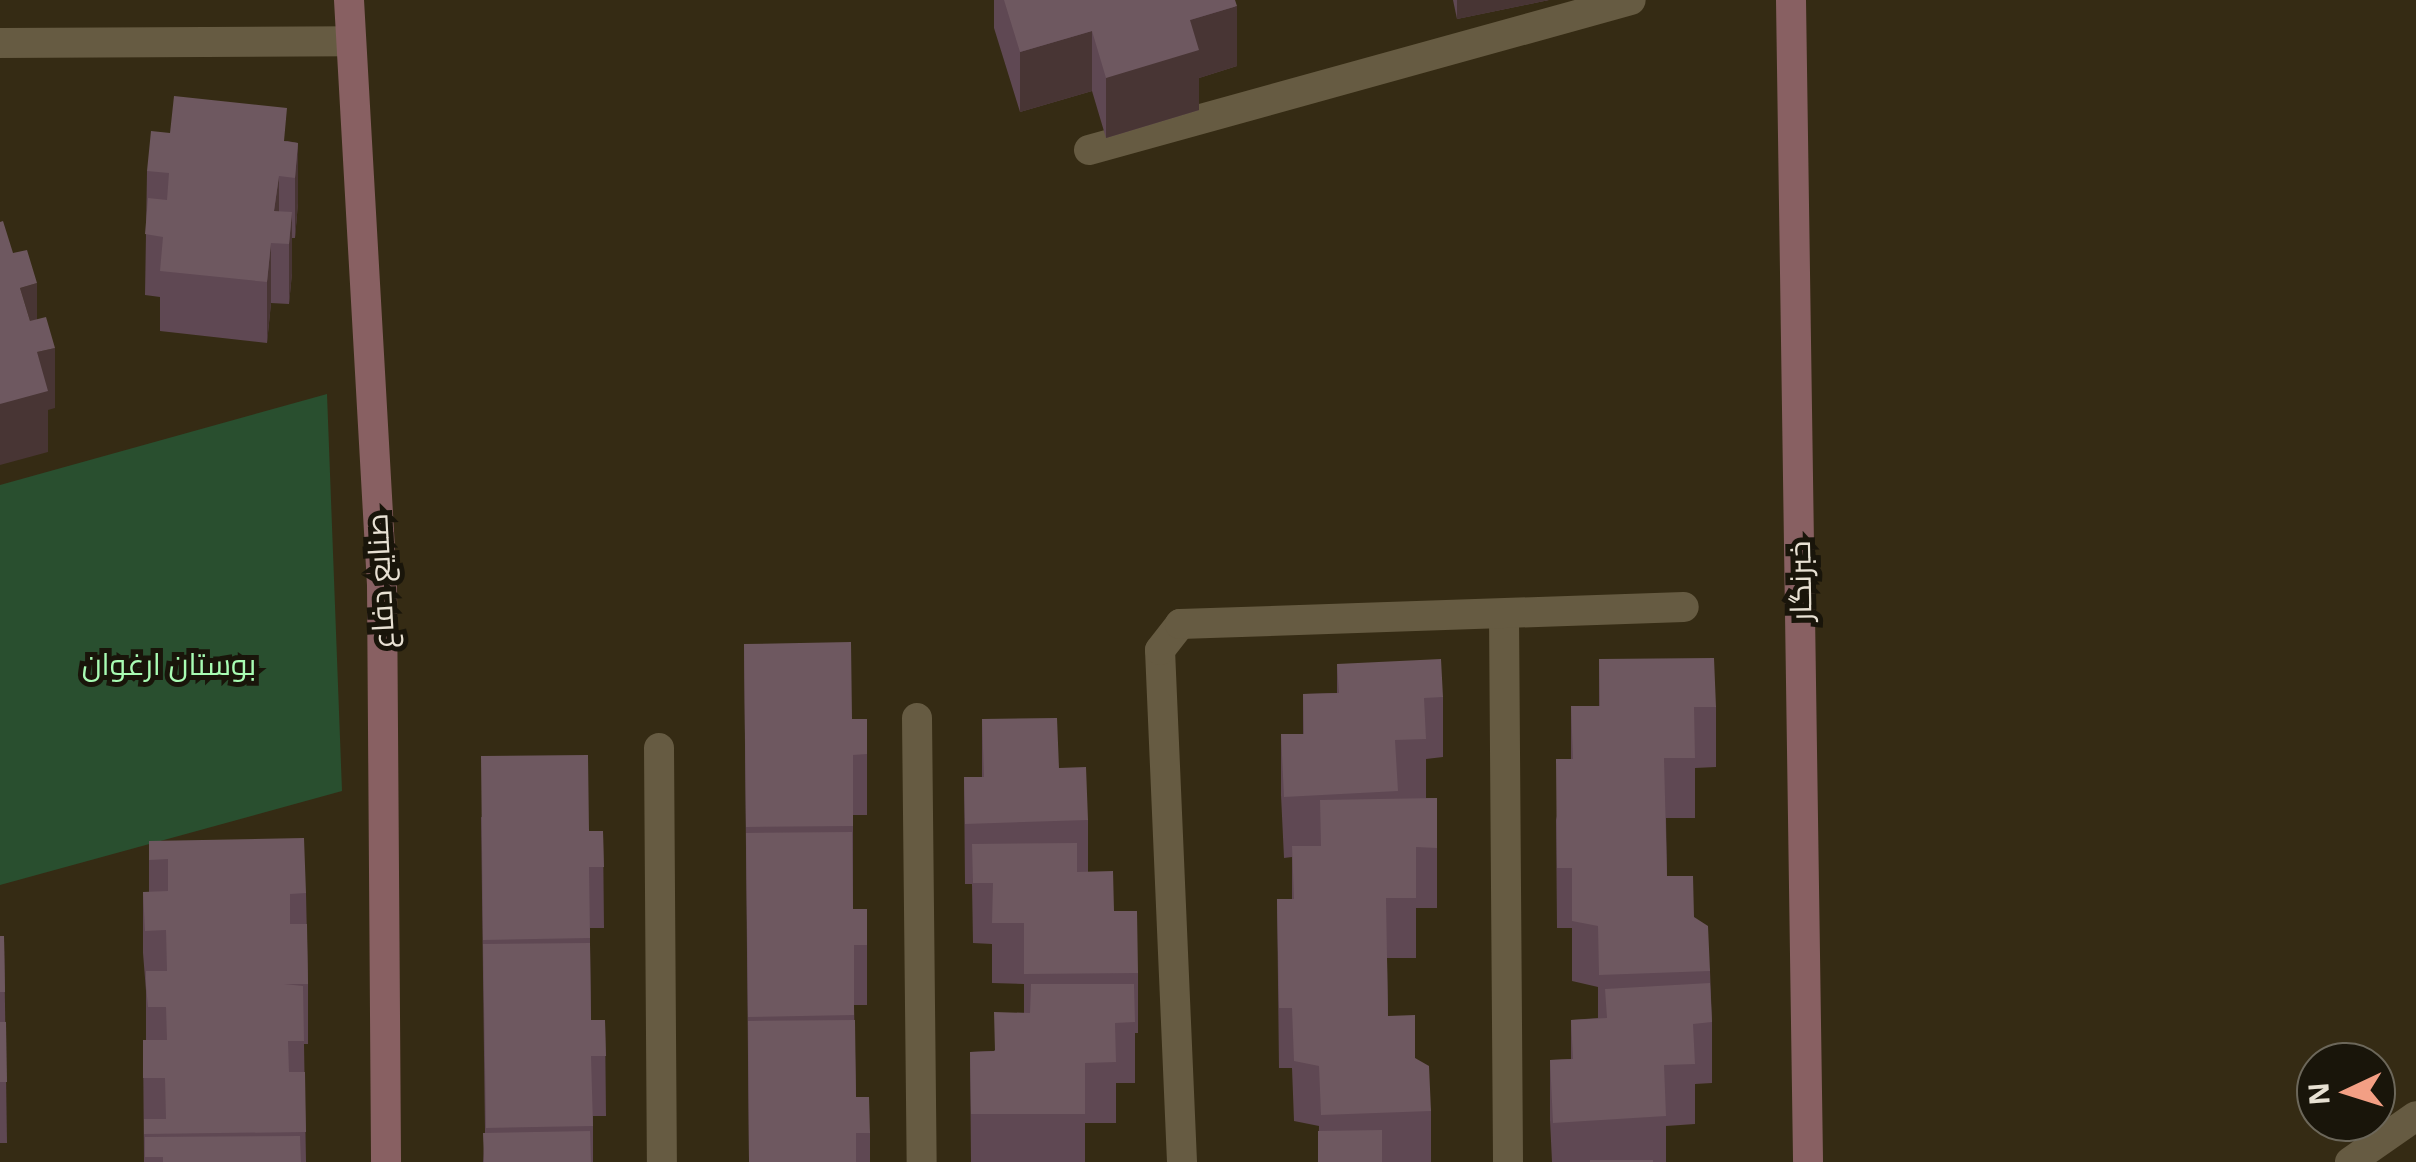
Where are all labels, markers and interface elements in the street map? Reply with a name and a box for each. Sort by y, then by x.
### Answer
street label: صنایع دفاع [358,513,402,649]
street label: خبرنگار [1781,540,1819,622]
park label: بوستان ارغوان [82,646,256,682]
north arrow [2296,1042,2396,1142]
text: N [2298,1081,2338,1107]

